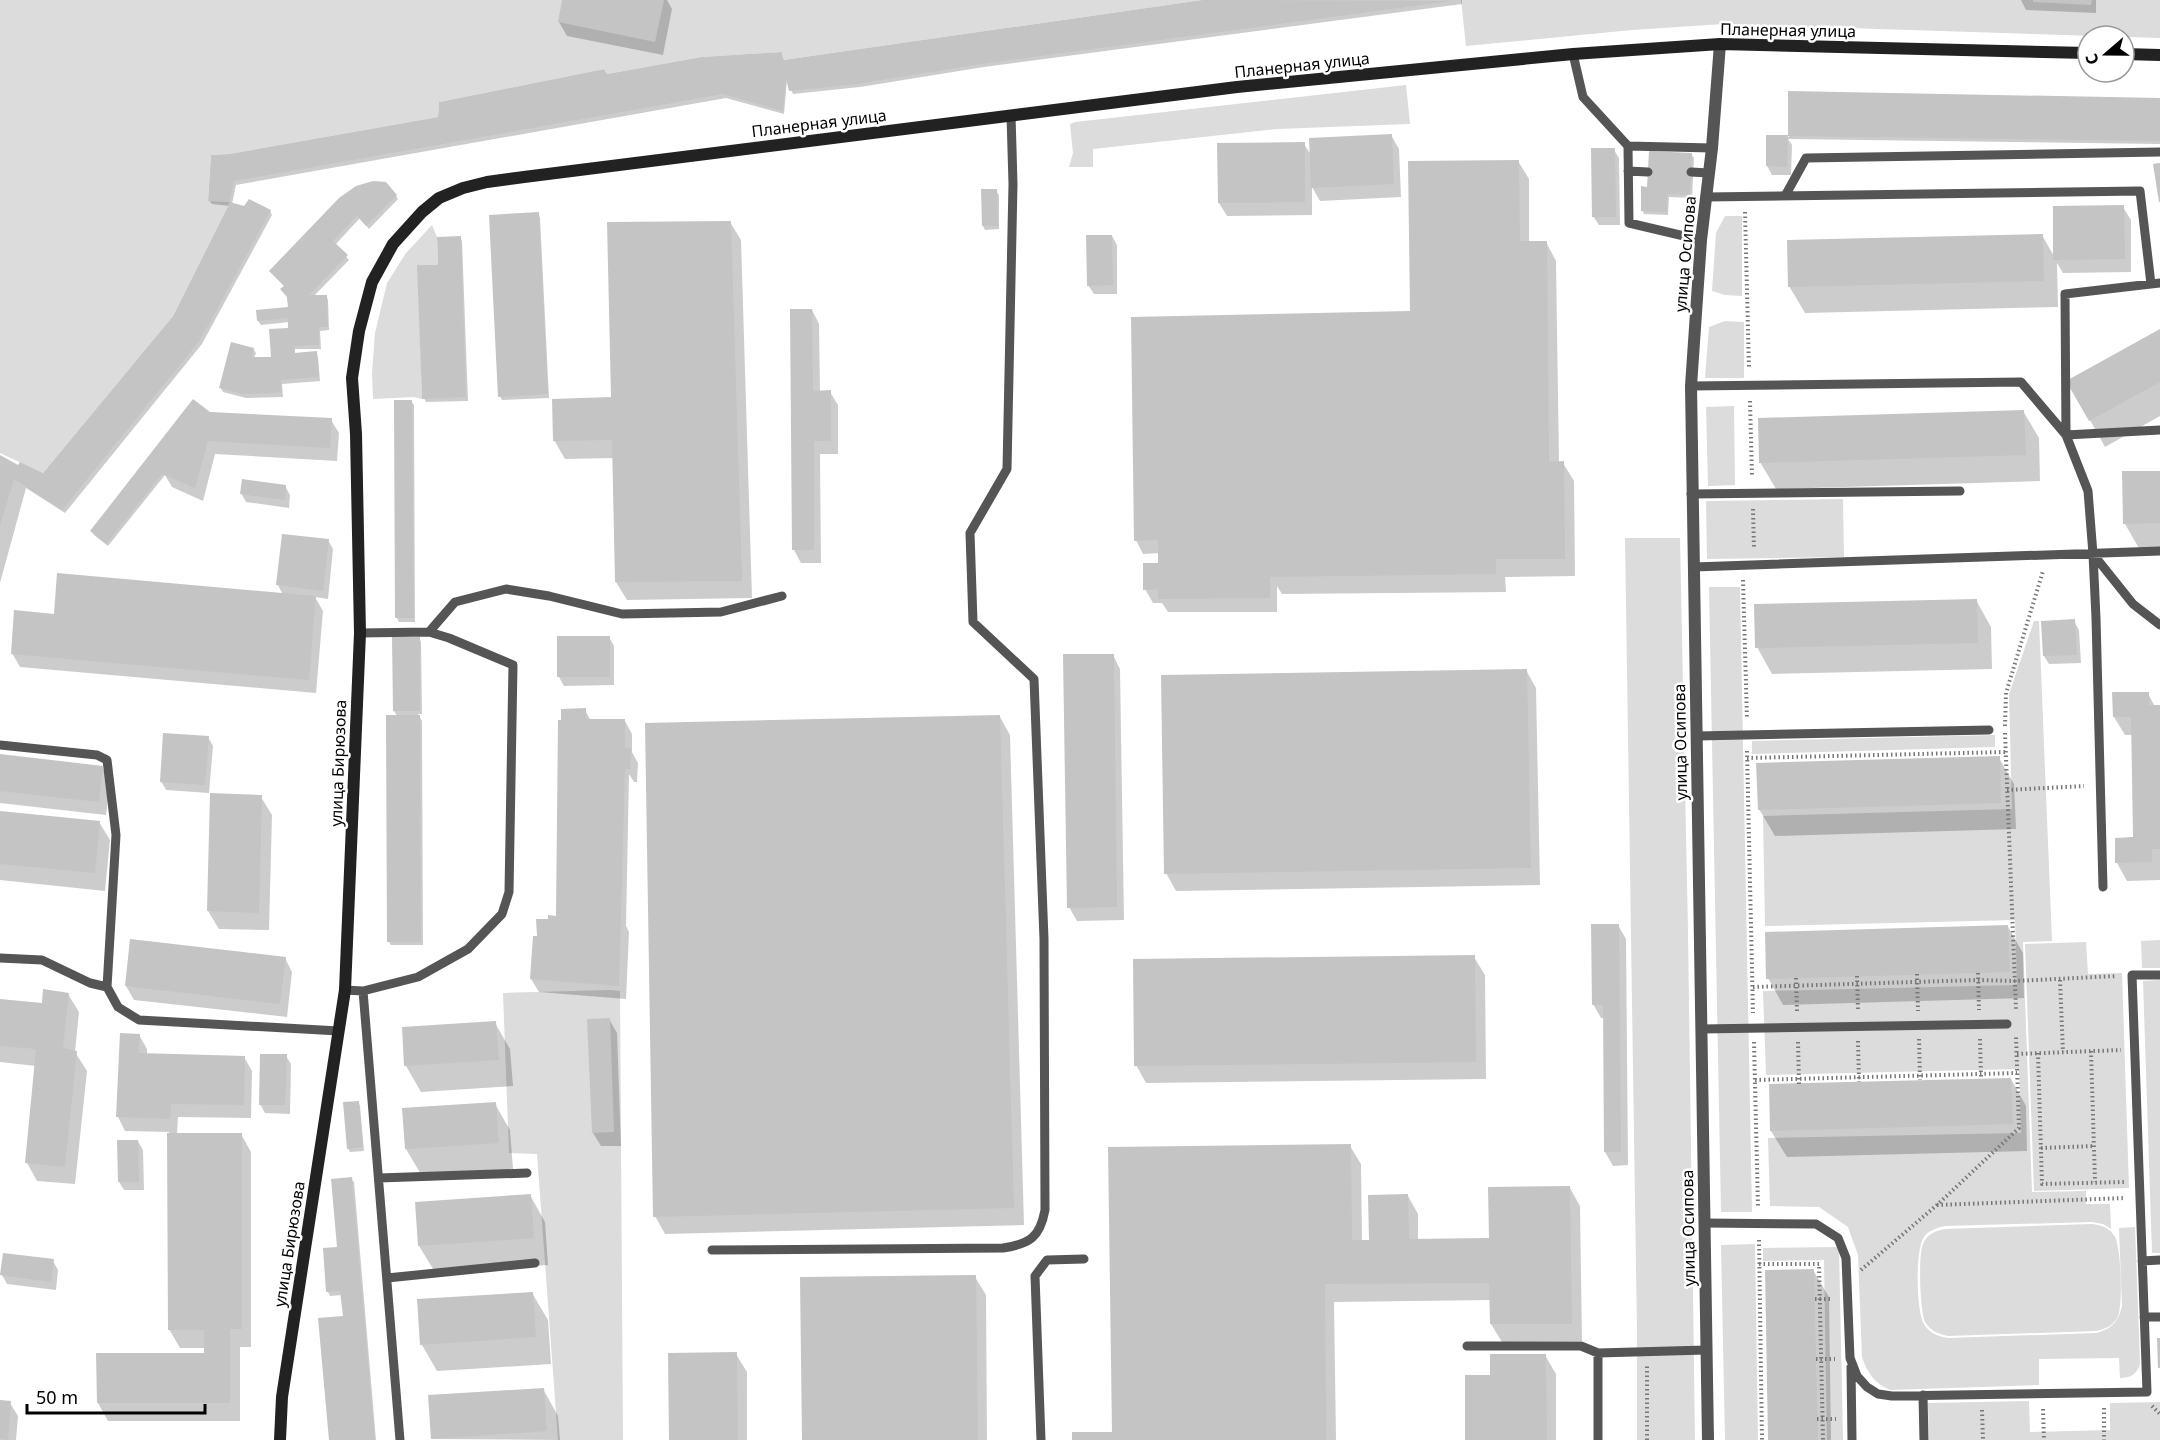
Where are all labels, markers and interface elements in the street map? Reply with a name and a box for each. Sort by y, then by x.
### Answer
street label: Планерная улица [1720,18,1856,42]
north arrow [2076,24,2136,84]
street label: Планерная улица [1233,47,1371,83]
text: С [2080,51,2104,68]
street label: Планерная улица [750,104,888,142]
street label: улица Осипова [1669,195,1701,313]
street label: улица Осипова [1668,683,1692,801]
street label: улица Бирюзова [325,699,351,827]
street label: улица Осипова [1676,1169,1700,1287]
street label: улица Бирюзова [268,1180,310,1308]
scale bar [27,1377,206,1415]
text: 50 m [36,1385,78,1409]

